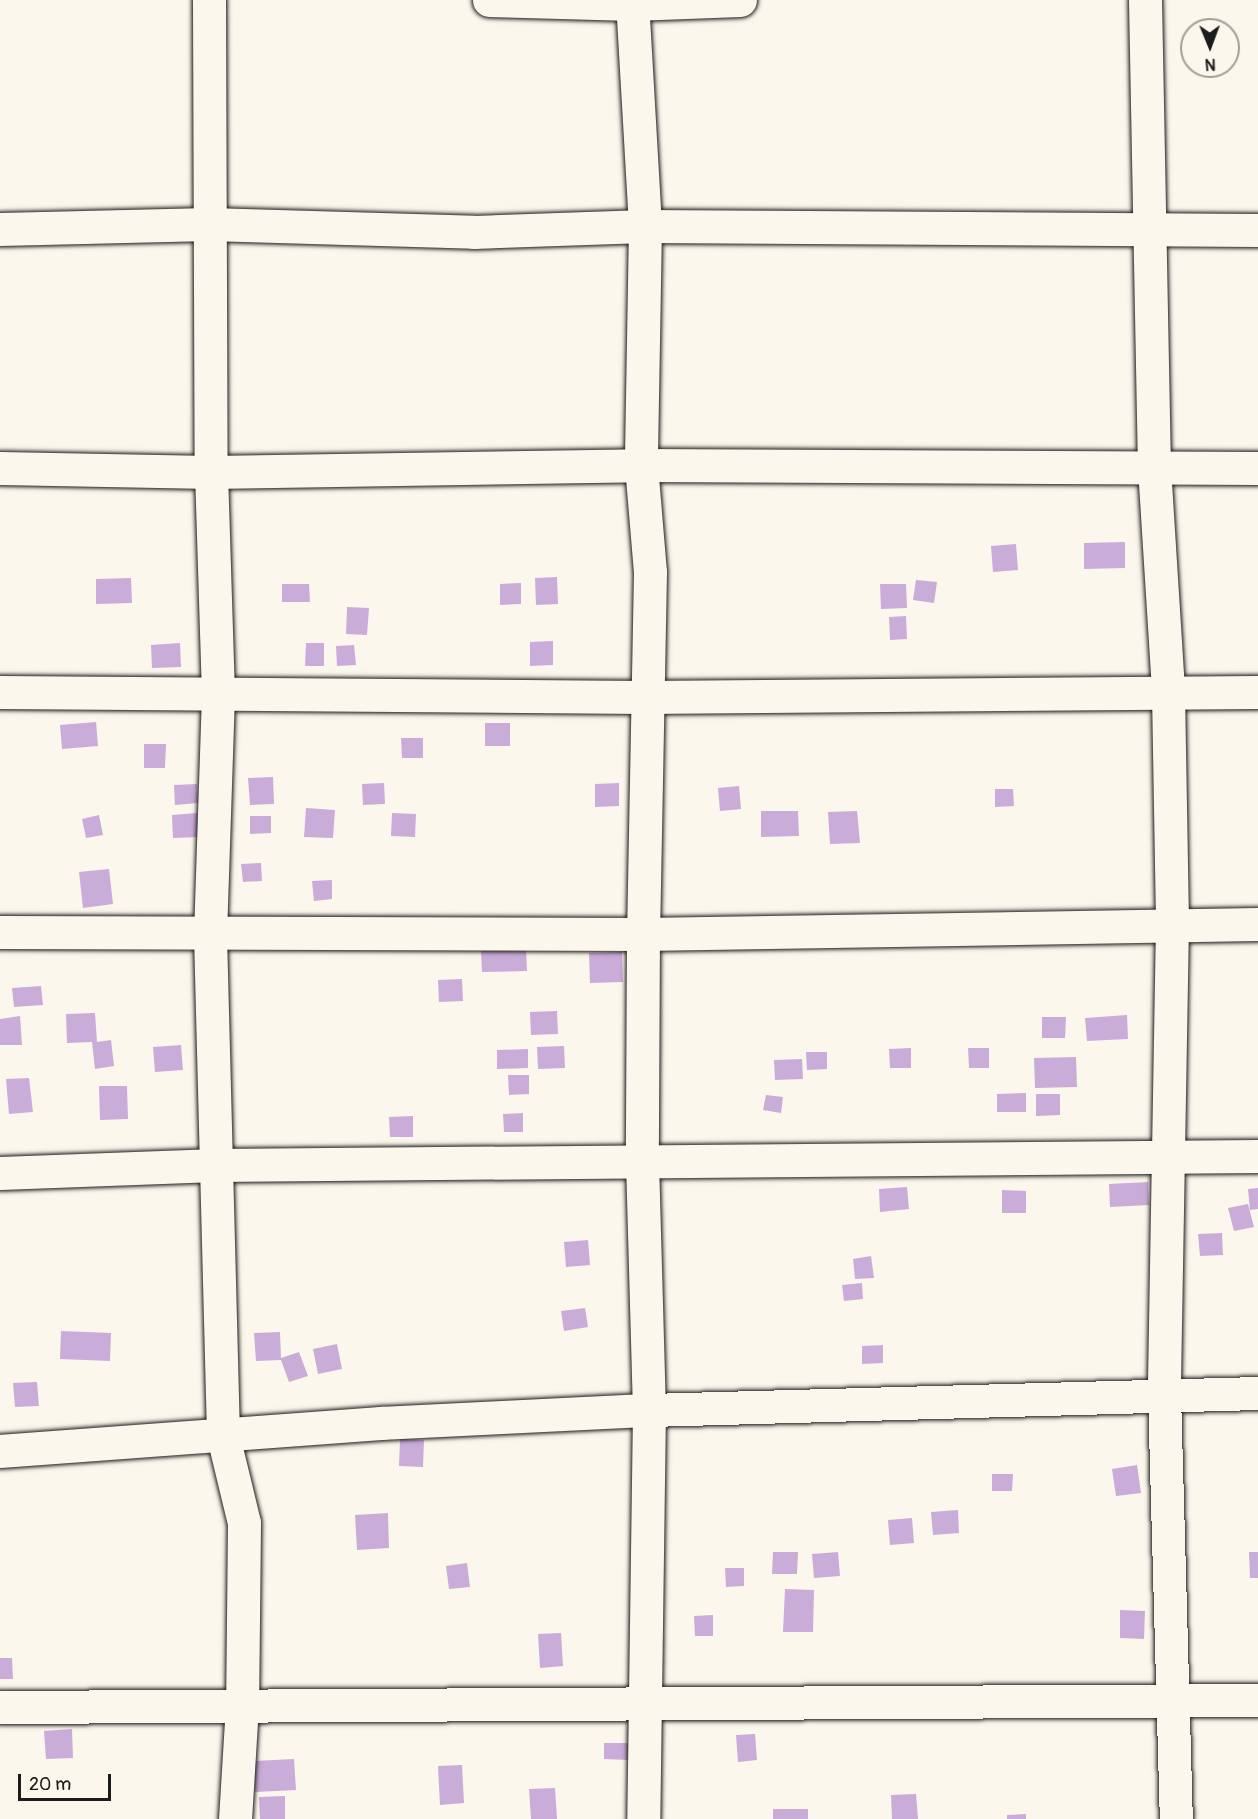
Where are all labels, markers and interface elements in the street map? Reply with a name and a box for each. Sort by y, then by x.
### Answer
north arrow [1180,18,1240,78]
text: N [1205,54,1216,74]
scale bar [21,1762,114,1800]
text: 20 m [29,1773,71,1796]

